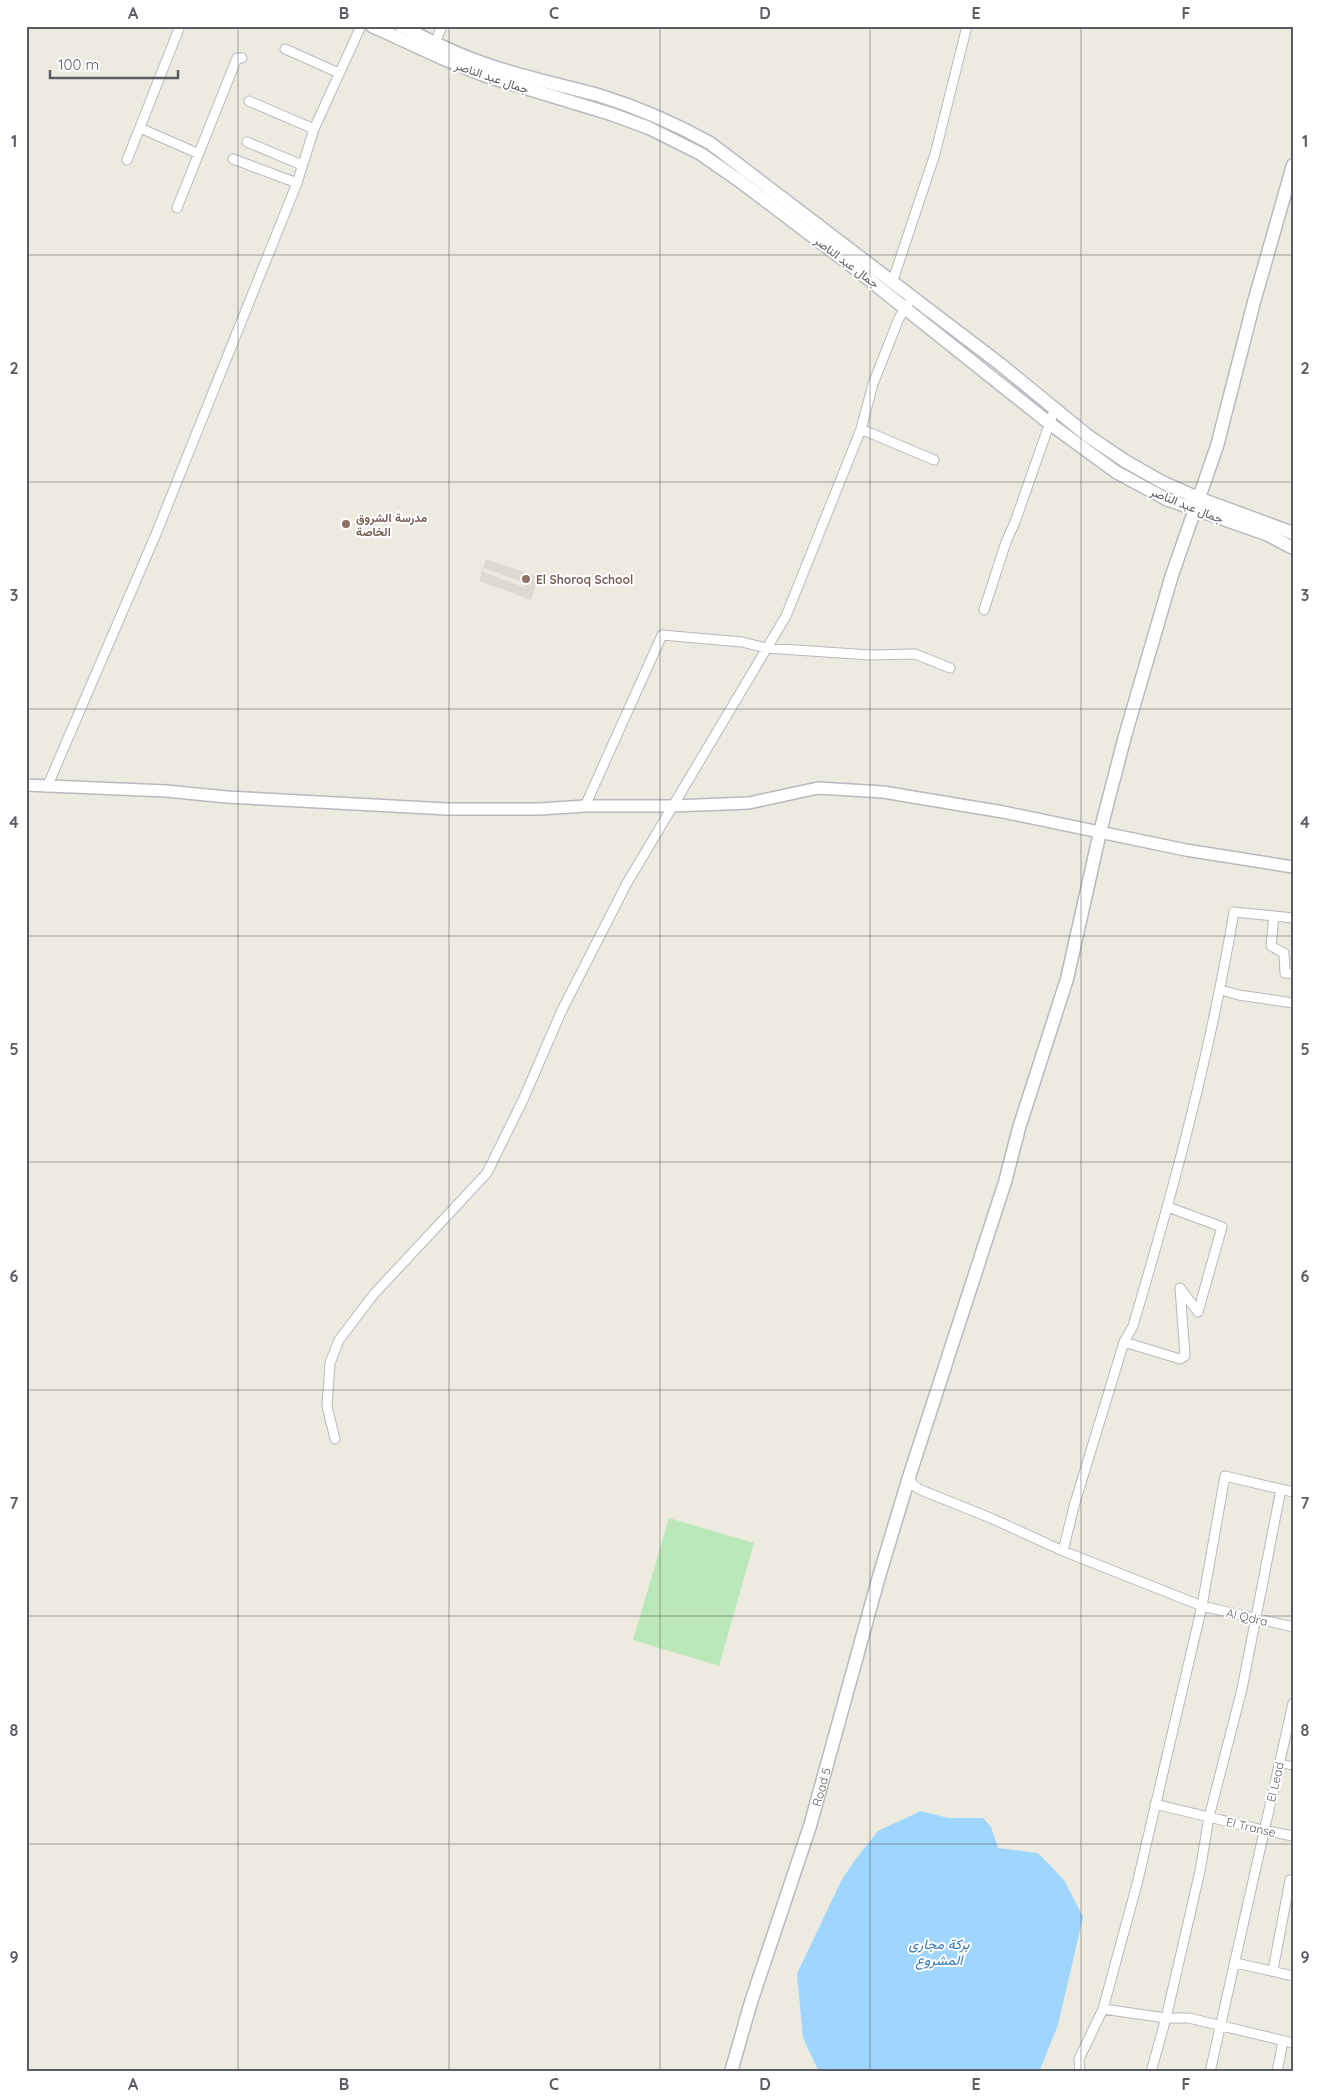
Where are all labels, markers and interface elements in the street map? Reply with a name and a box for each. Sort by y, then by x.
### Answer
text: A [128,3,139,23]
text: B [339,3,349,23]
text: C [549,3,559,23]
text: D [759,3,771,23]
text: E [971,3,981,23]
text: F [1182,3,1191,23]
scale bar [50,48,178,80]
text: 100 m [58,55,99,74]
street label: جمال عبد الناصر [452,57,531,98]
text: 1 [11,131,17,151]
text: 1 [1302,131,1308,151]
street label: جمال عبد الناصر [810,232,882,292]
text: 2 [9,358,19,378]
text: 2 [1300,358,1310,378]
street label: جمال عبد الناصر [1147,483,1226,527]
place label: مدرسة الشروق الخاصة [356,510,428,539]
marker: مدرسة الشروق الخاصة [340,518,352,530]
place label: El Shoroq School [536,572,633,587]
marker: El Shoroq School [520,573,532,585]
text: 3 [10,585,18,605]
text: 3 [1301,585,1309,605]
text: 4 [9,812,19,832]
text: 4 [1300,812,1310,832]
text: 5 [9,1039,19,1059]
text: 5 [1300,1039,1310,1059]
text: 6 [10,1266,19,1286]
text: 6 [1301,1266,1310,1286]
text: 7 [10,1493,19,1513]
text: 7 [1301,1493,1310,1513]
street label: Al Qdra [1225,1605,1269,1629]
text: 8 [10,1720,19,1740]
text: 8 [1301,1720,1310,1740]
street label: El Lead [1263,1761,1287,1803]
street label: Road 5 [808,1766,833,1808]
street label: El Transe [1225,1814,1277,1840]
water label: بركة مجارى المشروع [909,1935,970,1970]
text: 9 [9,1947,19,1967]
text: 9 [1300,1947,1310,1967]
text: A [128,2074,139,2094]
text: B [339,2074,349,2094]
text: C [549,2074,559,2094]
text: D [759,2074,771,2094]
text: E [971,2074,981,2094]
text: F [1182,2074,1191,2094]

